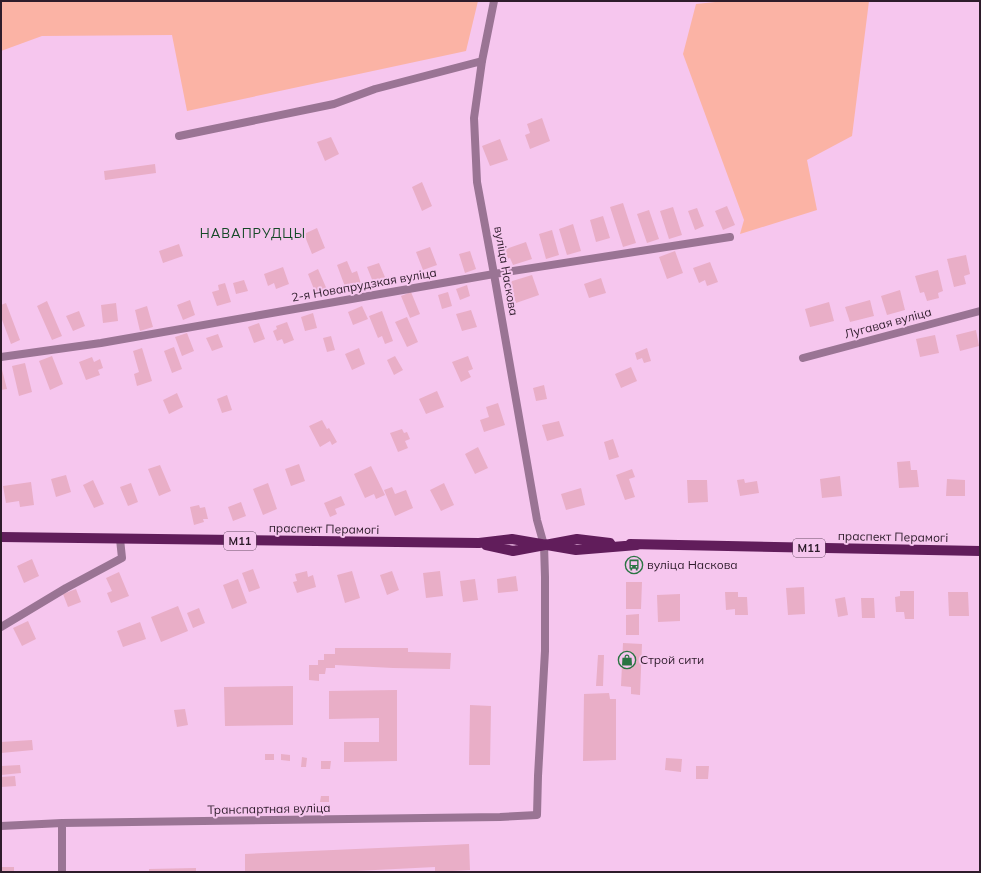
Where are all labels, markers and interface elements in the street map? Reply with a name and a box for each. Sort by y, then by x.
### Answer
district label: НАВАПРУДЦЫ [200,225,306,241]
street label: вуліца Наскова [491,225,522,317]
street label: 2-я Новапрудзкая вуліца [290,264,438,305]
street label: Лугавая вуліца [843,304,933,341]
street label: праспект Перамогі [269,520,379,537]
street label: праспект Перамогі [838,528,948,545]
road number: М11 [224,532,256,550]
road number: М11 [793,539,825,557]
bus stop icon: вуліца Наскова [624,555,644,575]
place label: вуліца Наскова [647,557,738,572]
shop icon: Строй сити [617,650,637,670]
place label: Строй сити [640,652,704,667]
street label: Транспартная вуліца [207,800,331,817]

